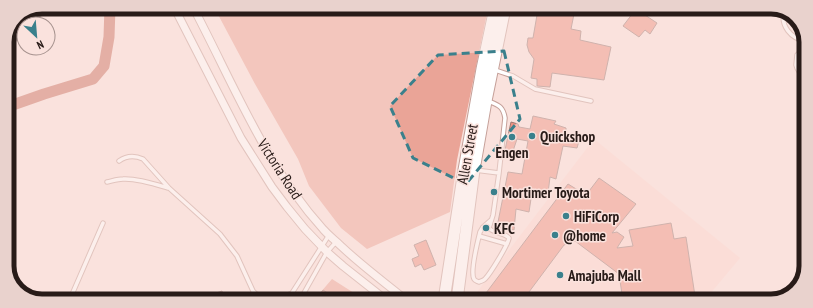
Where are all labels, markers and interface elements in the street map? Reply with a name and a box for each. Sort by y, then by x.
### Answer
north arrow [16,16,56,56]
text: N [35,37,46,53]
street label: Allen Street [452,122,482,186]
place label: Quickshop [540,127,595,146]
marker: Quickshop [527,131,537,141]
marker: Engen [507,132,517,142]
street label: Victoria Road [253,134,307,203]
place label: Engen [496,143,529,162]
place label: Mortimer Toyota [502,183,590,202]
marker: Mortimer Toyota [489,187,499,197]
place label: HiFiCorp [574,207,620,226]
marker: HiFiCorp [561,211,571,221]
place label: KFC [494,219,515,238]
marker: KFC [481,223,491,233]
place label: @home [563,226,606,245]
marker: @home [550,230,560,240]
place label: Amajuba Mall [567,266,641,285]
marker: Amajuba Mall [555,270,565,280]

